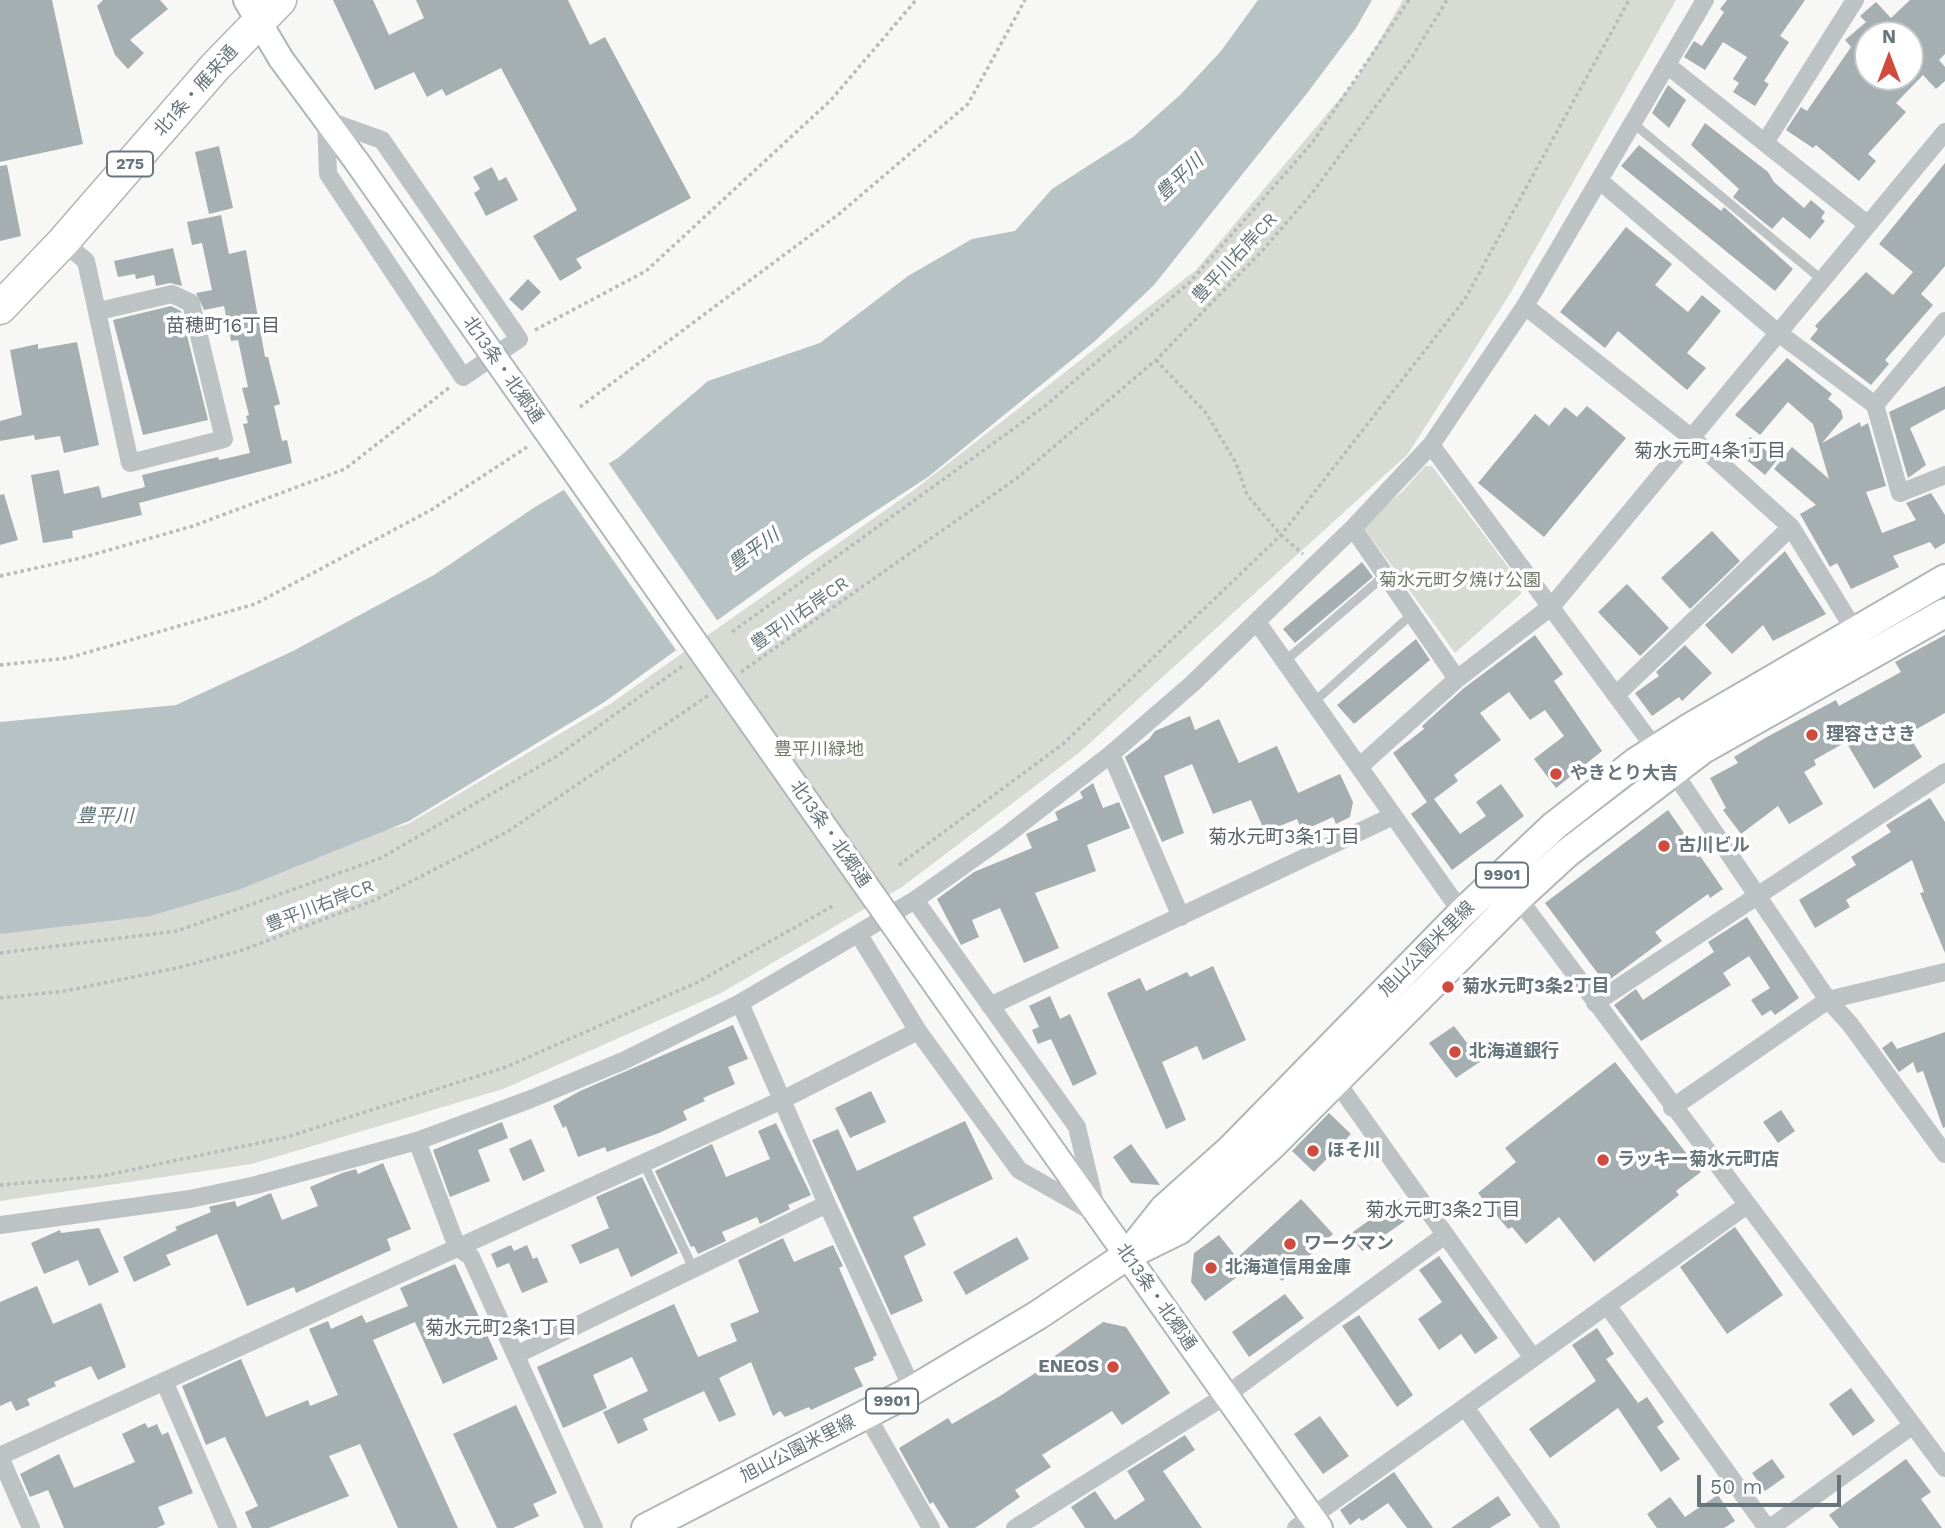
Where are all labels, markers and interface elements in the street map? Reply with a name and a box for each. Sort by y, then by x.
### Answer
north arrow [1854,21,1924,91]
text: N [1882,25,1896,48]
street label: 北1条・雁来通 [149,41,243,141]
water label: 豊平川 [1152,150,1208,206]
road number: 275 [107,152,153,176]
street label: 豊平川右岸CR [1188,209,1282,307]
street label: 北13条・北郷通 [458,312,548,428]
district label: 苗穂町16丁目 [166,315,280,337]
district label: 菊水元町4条1丁目 [1634,440,1786,462]
water label: 豊平川 [724,524,784,576]
park label: 菊水元町夕焼け公園 [1379,570,1541,592]
street label: 豊平川右岸CR [747,572,853,656]
place label: 理容ささき [1826,724,1916,746]
marker: 理容ささき [1804,727,1820,743]
park label: 豊平川緑地 [774,739,864,761]
place label: やきとり大吉 [1570,763,1678,785]
marker: やきとり大吉 [1548,766,1564,782]
street label: 北13条・北郷通 [785,776,875,892]
water label: 豊平川 [77,805,133,827]
district label: 菊水元町3条1丁目 [1208,826,1360,848]
place label: 古川ビル [1678,835,1750,857]
marker: 古川ビル [1656,838,1672,854]
road number: 9901 [1476,862,1528,888]
street label: 豊平川右岸CR [263,875,377,937]
street label: 旭山公園米里線 [1375,897,1479,1001]
place label: 菊水元町3条2丁目 [1462,976,1609,998]
marker: 菊水元町3条2丁目 [1440,979,1456,995]
place label: 北海道銀行 [1469,1041,1559,1063]
marker: 北海道銀行 [1447,1044,1463,1060]
place label: ほそ川 [1327,1140,1381,1162]
marker: ほそ川 [1305,1143,1321,1159]
place label: ラッキー菊水元町店 [1617,1149,1779,1171]
marker: ラッキー菊水元町店 [1595,1152,1611,1168]
district label: 菊水元町3条2丁目 [1365,1199,1521,1221]
place label: ワークマン [1304,1233,1394,1255]
marker: ワークマン [1282,1236,1298,1252]
street label: 北13条・北郷通 [1111,1239,1201,1355]
place label: 北海道信用金庫 [1225,1257,1351,1279]
marker: 北海道信用金庫 [1203,1260,1219,1276]
district label: 菊水元町2条1丁目 [425,1317,577,1339]
place label: ENEOS [1038,1356,1099,1378]
marker: ENEOS [1105,1359,1121,1375]
road number: 9901 [866,1388,918,1414]
street label: 旭山公園米里線 [737,1411,859,1487]
scale bar [1700,1462,1843,1506]
text: 50 m [1710,1474,1762,1499]

